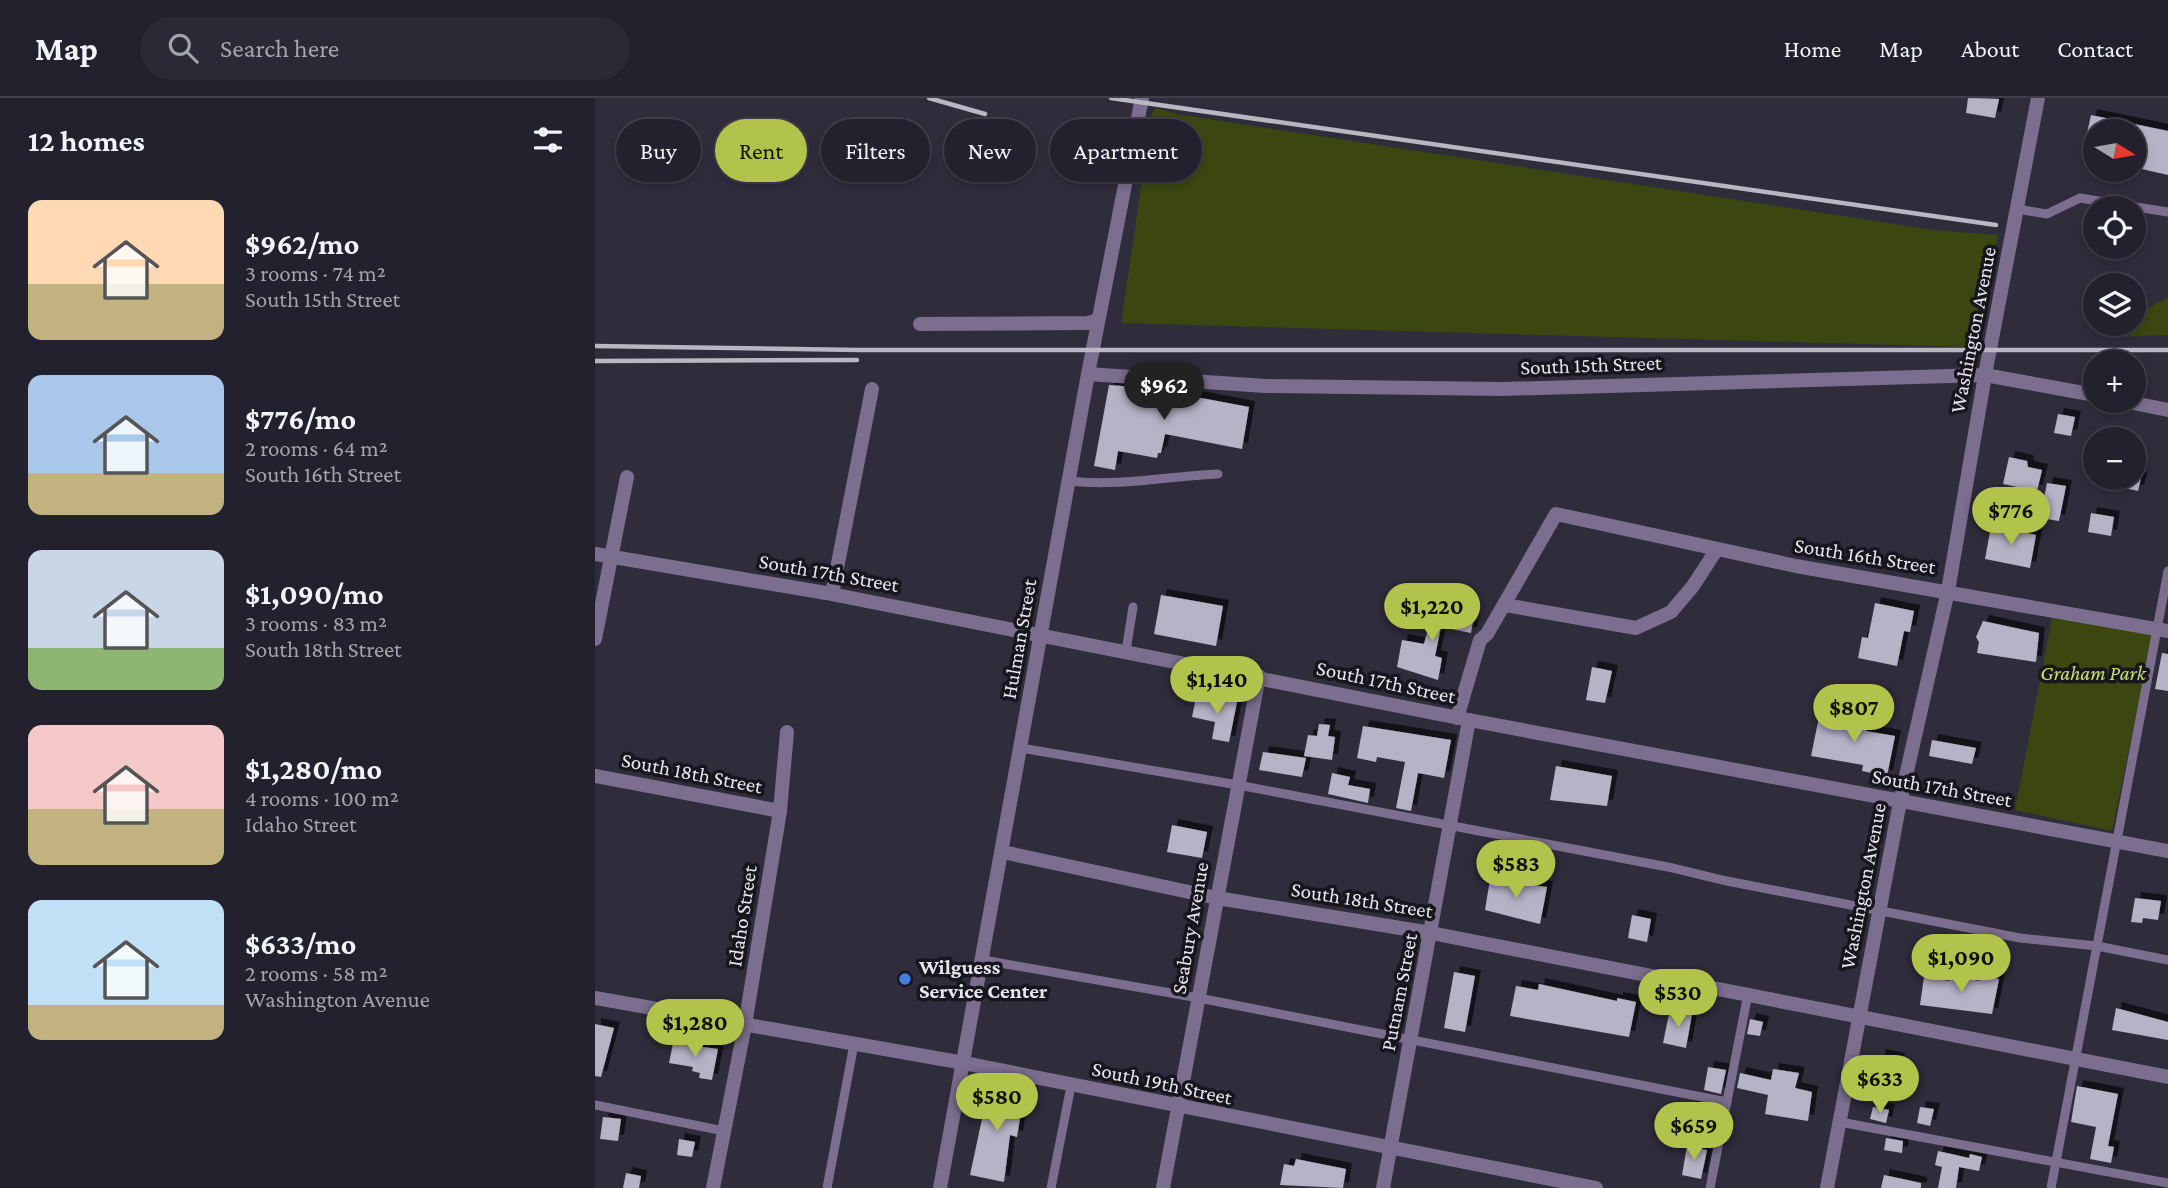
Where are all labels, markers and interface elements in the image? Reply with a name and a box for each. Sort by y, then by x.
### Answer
search box [140,17,630,80]
icon: search [164,29,202,67]
text: Map [35,30,98,67]
text: Search here [220,34,339,63]
text: Home [1784,35,1841,62]
text: Map [1879,35,1923,62]
text: About [1961,35,2019,62]
text: Contact [2057,35,2133,62]
chip: Buy [616,119,701,182]
chip: Rent [715,119,807,182]
chip: Filters [821,119,930,182]
chip: New [944,119,1036,182]
chip: Apartment [1050,119,1202,182]
north arrow [2083,119,2145,182]
map controls [2083,119,2146,490]
icon: filters [529,121,567,159]
text: 12 homes [28,124,145,157]
button: locate [2083,196,2146,259]
text: $962/mo [245,227,359,260]
icon: home [84,228,168,312]
street label: Washington Avenue [1945,245,2001,415]
text: 3 rooms · 74 m² [245,260,386,286]
button: layers [2083,273,2146,336]
text: South 15th Street [245,286,400,312]
street label: South 15th Street [1520,350,1663,379]
button: + [2083,350,2146,413]
pin: $962 [1123,362,1205,422]
text: $962 [1140,372,1188,398]
text: $776/mo [245,402,356,435]
icon: home [84,403,168,487]
button: − [2083,427,2146,490]
text: 2 rooms · 64 m² [245,435,388,461]
text: South 16th Street [245,461,401,487]
pin: $776 [1970,488,2052,547]
text: $776 [1988,497,2034,523]
street label: South 16th Street [1793,533,1938,579]
street label: South 17th Street [757,549,902,597]
street label: Hulman Street [997,576,1042,701]
text: $1,090/mo [245,577,384,610]
icon: home [84,578,168,662]
pin: $1,220 [1375,584,1489,643]
text: $1,220 [1400,593,1464,619]
text: 3 rooms · 83 m² [245,610,387,636]
text: South 18th Street [245,636,402,662]
pin: $1,140 [1160,656,1274,716]
street label: South 17th Street [1314,656,1459,709]
park label: Graham Park [2040,661,2147,685]
text: $1,140 [1186,666,1248,692]
pin: $807 [1813,684,1895,744]
text: $807 [1829,694,1879,720]
street label: South 18th Street [619,748,766,799]
text: $1,280/mo [245,752,382,785]
icon: home [84,753,168,837]
street label: South 17th Street [1870,764,2015,812]
text: 4 rooms · 100 m² [245,785,399,811]
street label: Washington Avenue [1835,801,1891,971]
text: Idaho Street [245,811,357,837]
pin: $583 [1475,840,1557,900]
text: $583 [1492,850,1540,876]
street label: Seabury Avenue [1167,860,1213,996]
street label: Idaho Street [722,863,762,968]
street label: South 18th Street [1289,877,1436,923]
text: $633/mo [245,927,356,960]
icon: home [84,928,168,1012]
street label: Putnam Street [1376,930,1422,1053]
pin: $1,090 [1904,934,2018,994]
text: $1,090 [1928,944,1994,970]
place label: Wilguess Service Center [918,955,1048,1003]
text: 2 rooms · 58 m² [245,960,387,986]
pin: $530 [1637,970,1719,1029]
marker: Wilguess Service Center [897,971,913,987]
text: $530 [1654,979,1702,1005]
text: Washington Avenue [245,986,430,1012]
pin: $1,280 [638,1000,752,1059]
text: $1,280 [662,1009,728,1035]
street label: South 19th Street [1090,1056,1235,1110]
pin: $633 [1839,1056,1921,1115]
text: $633 [1857,1065,1903,1091]
pin: $580 [956,1074,1038,1133]
text: $580 [972,1083,1022,1109]
pin: $659 [1653,1102,1735,1162]
text: $659 [1670,1112,1718,1138]

